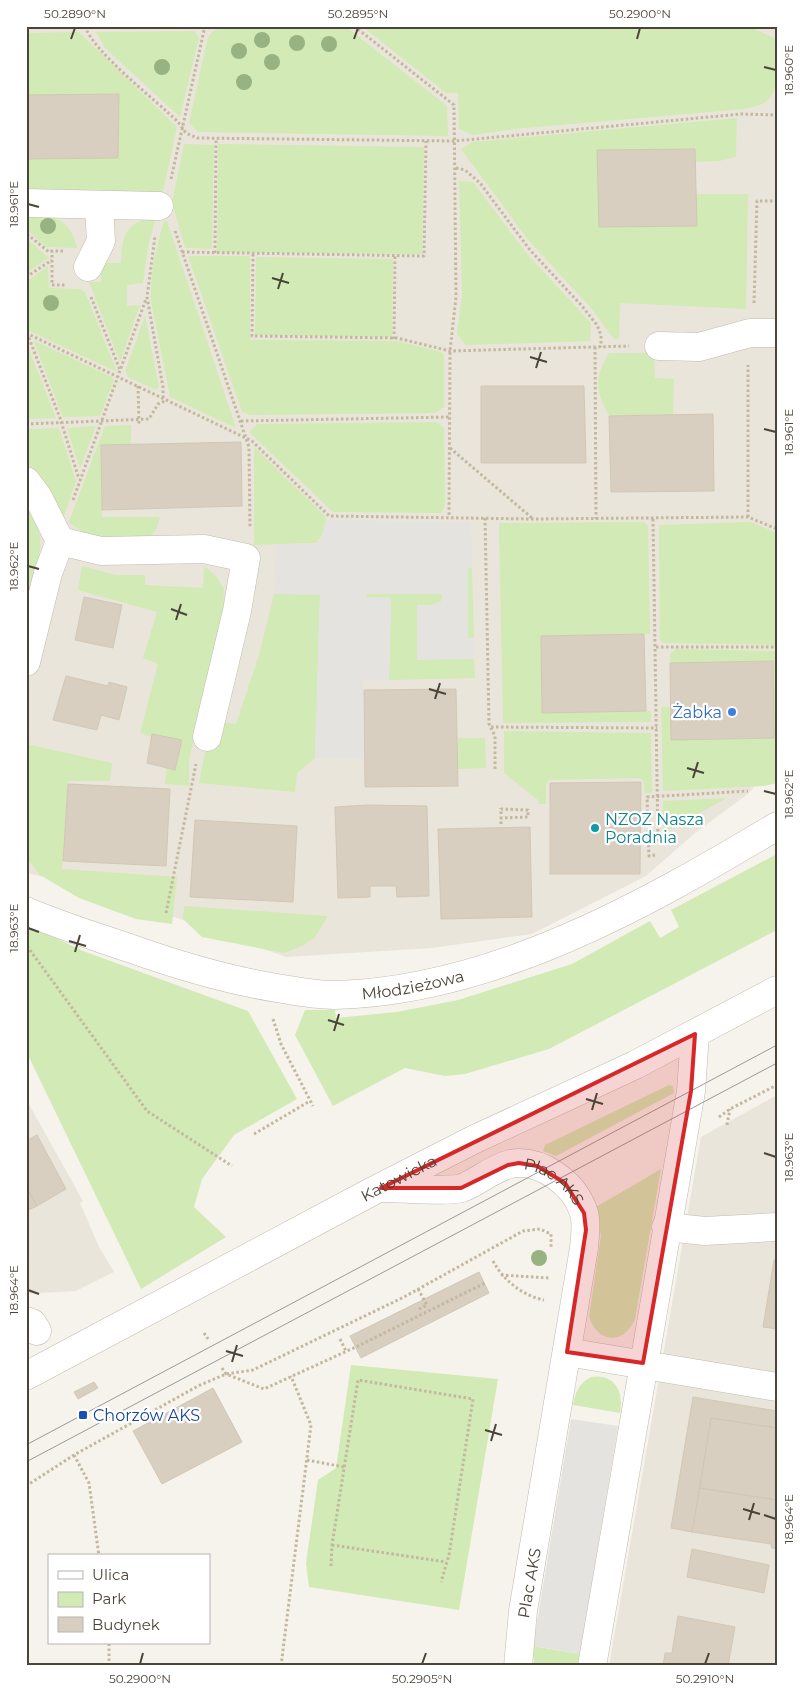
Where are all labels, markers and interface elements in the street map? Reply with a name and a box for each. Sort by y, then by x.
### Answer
text: 50.2890°N [44,6,106,21]
text: 50.2895°N [328,6,388,21]
text: 50.2900°N [609,6,671,21]
text: 18.960°E [781,45,796,95]
text: 18.961°E [6,181,21,227]
text: 18.961°E [781,409,796,455]
text: 18.962°E [6,541,21,591]
place label: Żabka [672,703,722,722]
marker: Żabka [726,706,738,718]
text: 18.962°E [781,769,796,819]
place label: NZOZ Nasza Poradnia [605,810,704,847]
marker: NZOZ Nasza Poradnia [589,822,601,834]
text: 18.963°E [6,904,21,952]
street label: Młodzieżowa [361,966,466,1004]
text: 18.963°E [781,1133,796,1181]
street label: Katowicka [358,1151,440,1206]
street label: Plac AKS [523,1154,588,1209]
text: 18.964°E [6,1265,21,1315]
place label: Chorzów AKS [93,1406,200,1425]
marker: Chorzów AKS [77,1409,89,1421]
text: 18.964°E [781,1494,796,1544]
street label: Plac AKS [514,1546,545,1620]
legend [48,1554,210,1644]
text: Ulica [92,1565,129,1584]
text: Park [92,1589,126,1608]
text: Budynek [92,1615,160,1634]
text: 50.2900°N [109,1671,171,1686]
text: 50.2905°N [392,1671,452,1686]
text: 50.2910°N [676,1671,734,1686]

